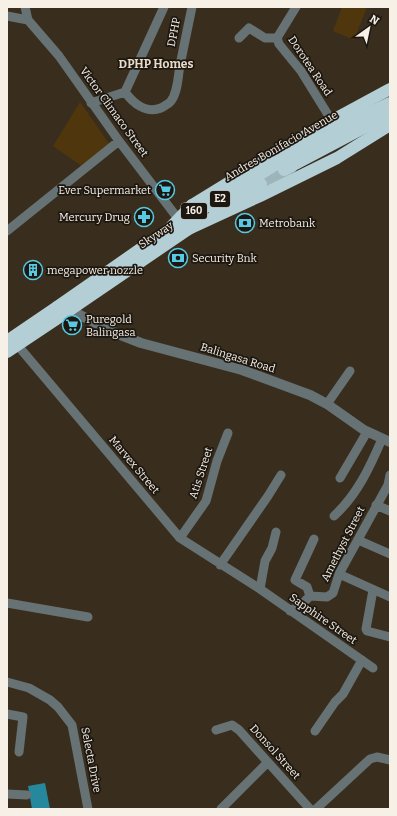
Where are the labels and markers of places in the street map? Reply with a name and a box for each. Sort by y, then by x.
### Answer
supermarket icon: Ever Supermarket [154,179,176,201]
place label: Ever Supermarket [58,184,151,197]
pharmacy icon: Mercury Drug [133,206,155,228]
place label: Mercury Drug [59,211,130,224]
bank icon: Metrobank [234,212,256,234]
place label: Metrobank [259,217,316,230]
bank icon: Security Bnk [167,247,189,269]
place label: Security Bnk [192,252,257,265]
building icon: megapower nozzle [22,259,44,281]
place label: megapower nozzle [47,264,143,277]
place label: Puregold Balingasa [86,313,136,339]
supermarket icon: Puregold Balingasa [61,314,83,336]

